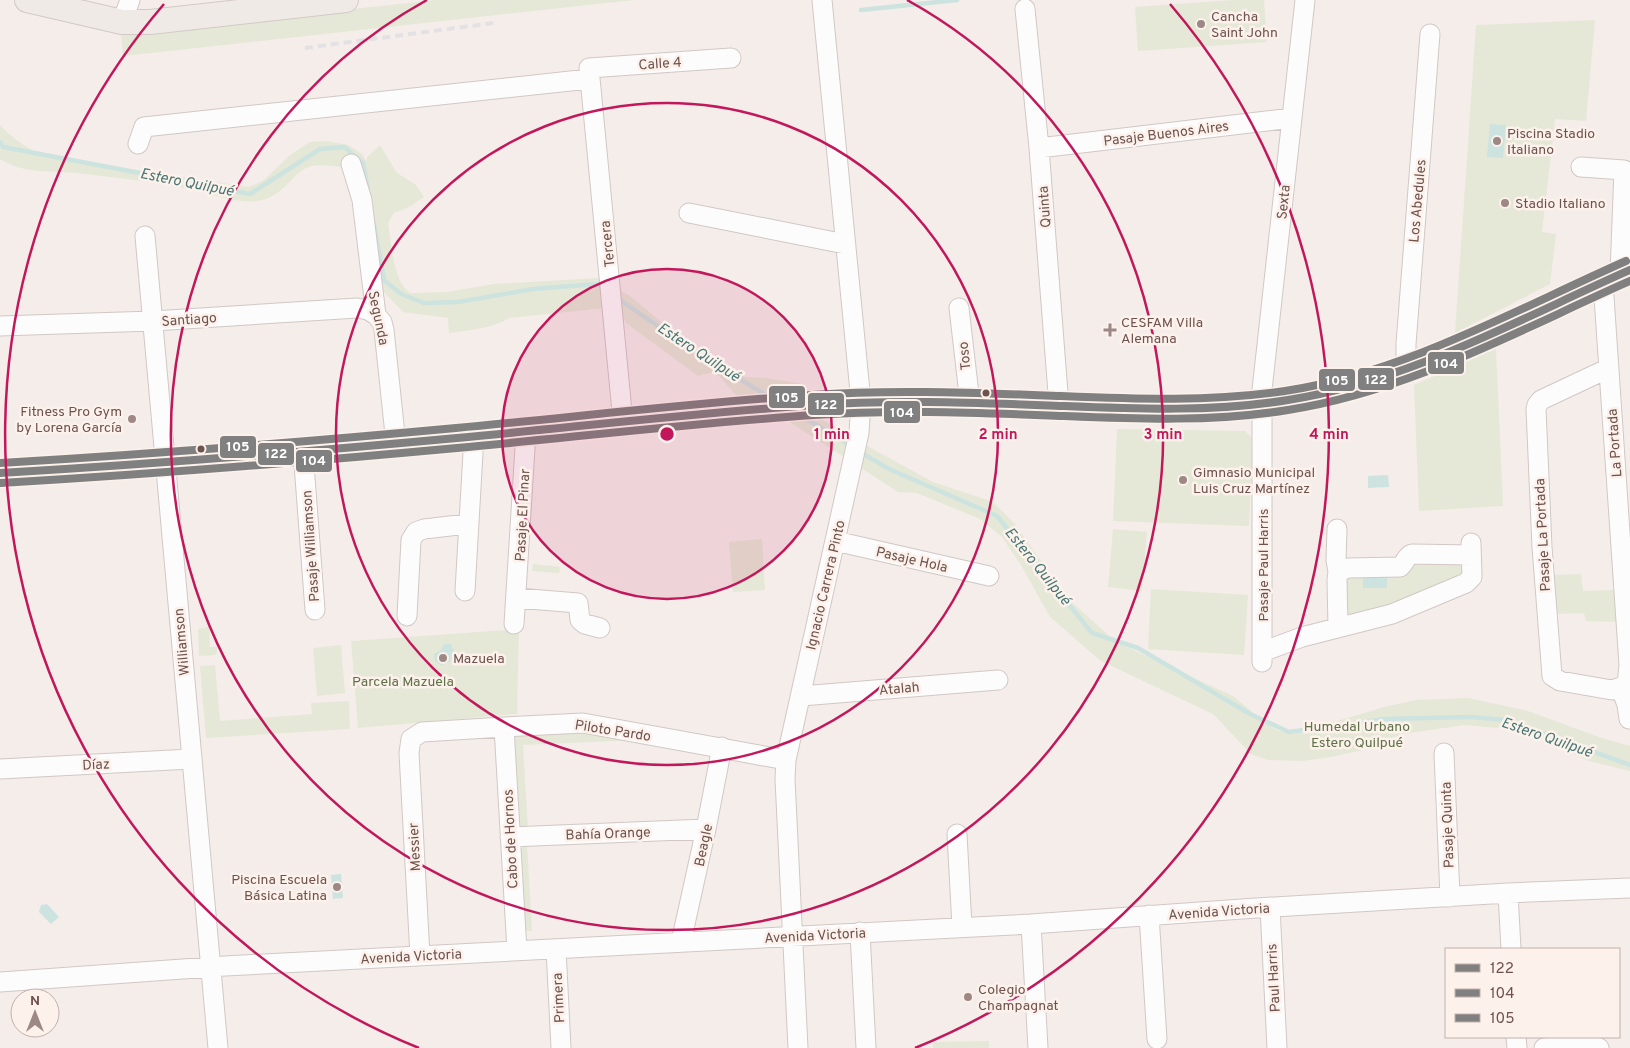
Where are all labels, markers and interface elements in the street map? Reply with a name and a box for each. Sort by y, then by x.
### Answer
place label: Cancha Saint John [1211,9,1278,42]
marker: Cancha Saint John [1195,18,1207,30]
street label: Calle 4 [638,55,682,74]
street label: Pasaje Buenos Aires [1102,118,1230,151]
place label: Piscina Stadio Italiano [1507,126,1595,159]
marker: Piscina Stadio Italiano [1491,135,1503,147]
street label: Los Abedules [1406,159,1431,243]
water label: Estero Quilpué [138,165,236,202]
street label: Sexta [1274,184,1295,220]
street label: Quinta [1036,185,1055,228]
place label: Stadio Italiano [1515,196,1606,213]
marker: Stadio Italiano [1499,197,1511,209]
street label: Tercera [598,220,619,268]
street label: Segunda [363,290,392,347]
street label: Santiago [161,310,217,331]
place label: CESFAM Villa Alemana [1121,315,1203,348]
water label: Estero Quilpué [653,319,744,388]
marker: CESFAM Villa Alemana [1103,323,1117,337]
street label: Toso [956,340,975,371]
line badge: 104 [1427,351,1465,375]
text: 104 [1434,356,1458,373]
line badge: 122 [1357,367,1395,391]
line badge: 105 [1318,368,1356,392]
text: 122 [1365,372,1387,389]
text: 105 [1325,373,1349,390]
line badge: 105 [768,385,806,409]
unlabelled marker [981,388,991,398]
text: 105 [775,390,799,407]
line badge: 122 [807,392,845,416]
text: 122 [815,397,837,414]
line badge: 104 [883,400,921,424]
place label: Fitness Pro Gym by Lorena García [16,404,122,437]
text: 104 [890,405,914,422]
street label: La Portada [1605,408,1626,478]
marker: Fitness Pro Gym by Lorena García [126,413,138,425]
centre of rings [658,425,676,443]
text: 1 min [814,426,850,445]
text: 2 min [978,426,1018,445]
text: 3 min [1143,426,1183,445]
text: 4 min [1309,426,1349,445]
line badge: 105 [219,435,257,459]
text: 105 [226,439,250,456]
line badge: 122 [257,442,295,466]
unlabelled marker [196,444,206,454]
text: 122 [265,446,287,463]
line badge: 104 [295,449,333,473]
text: 104 [302,453,326,470]
place label: Gimnasio Municipal Luis Cruz Martínez [1193,465,1315,498]
street label: Pasaje El Pinar [513,468,534,562]
marker: Gimnasio Municipal Luis Cruz Martínez [1177,474,1189,486]
street label: Pasaje La Portada [1532,478,1555,592]
street label: Pasaje Williamson [299,490,324,602]
street label: Pasaje Paul Harris [1256,508,1273,622]
street label: Ignacio Carrera Pinto [803,519,850,652]
water label: Estero Quilpué [1000,524,1075,611]
street label: Pasaje Hola [874,544,949,577]
street label: Williamson [171,607,194,676]
place label: Mazuela [453,651,505,668]
marker: Mazuela [437,652,449,664]
park label: Parcela Mazuela [352,674,454,691]
street label: Atalah [878,679,920,700]
water label: Estero Quilpué [1499,714,1596,763]
street label: Piloto Pardo [573,717,652,746]
park label: Humedal Urbano Estero Quilpué [1304,719,1410,752]
street label: Díaz [82,756,110,775]
street label: Pasaje Quinta [1438,782,1459,868]
street label: Cabo de Hornos [500,789,523,889]
street label: Messier [406,822,425,872]
street label: Beagle [692,822,717,868]
street label: Bahía Orange [565,825,651,844]
place label: Piscina Escuela Básica Latina [231,872,327,905]
marker: Piscina Escuela Básica Latina [331,881,343,893]
street label: Avenida Victoria [1168,900,1270,925]
street label: Avenida Victoria [764,925,866,948]
street label: Paul Harris [1264,943,1285,1013]
street label: Avenida Victoria [360,946,462,969]
legend [1445,948,1620,1038]
text: 122 [1490,960,1514,979]
street label: Primera [550,972,569,1023]
place label: Colegio Champagnat [978,982,1059,1015]
text: 104 [1490,985,1515,1004]
north arrow [10,988,60,1038]
marker: Colegio Champagnat [962,991,974,1003]
text: N [30,993,40,1010]
text: 105 [1490,1010,1515,1029]

